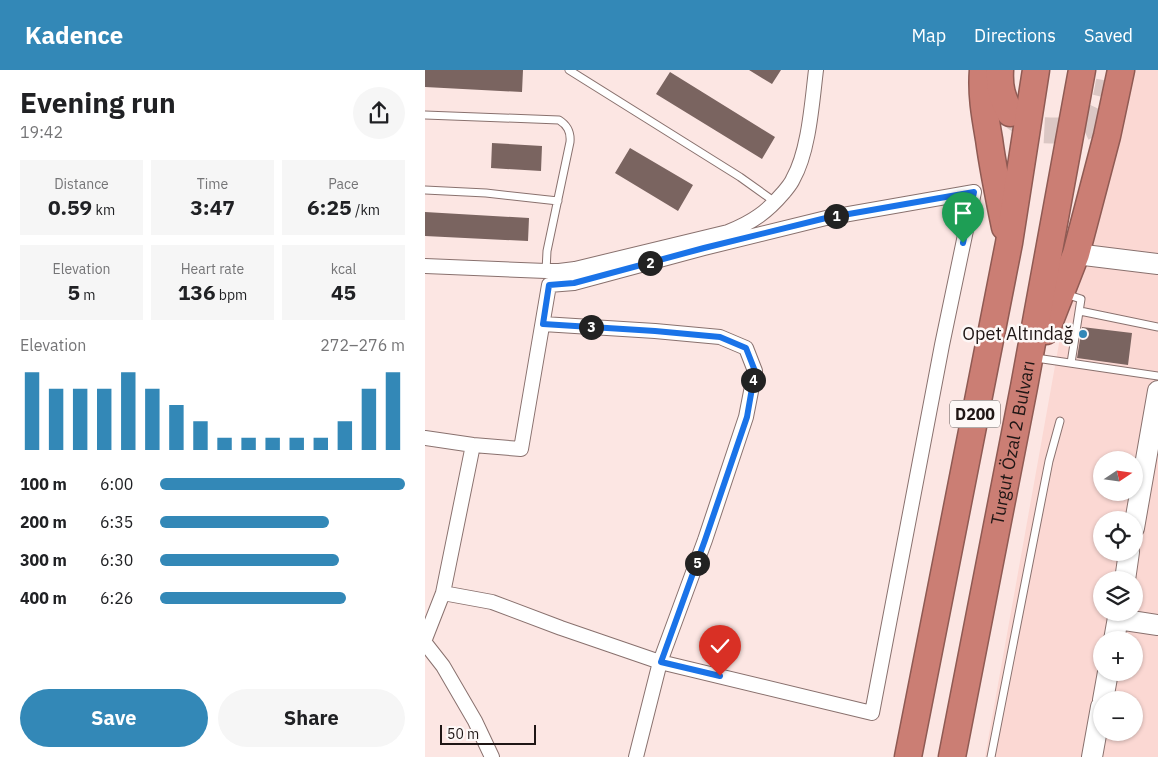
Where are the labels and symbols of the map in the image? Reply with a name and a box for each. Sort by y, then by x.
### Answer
pin [942,192,984,243]
pin: 1 [823,204,849,228]
pin: 2 [637,250,663,276]
pin: 3 [579,314,603,340]
place label: Opet Altındağ [962,322,1073,345]
marker: Opet Altındağ [1077,328,1089,340]
street label: Turgut Özal 2 Bulvarı [985,359,1040,527]
pin: 4 [741,368,765,392]
road number: D200 [950,400,1000,428]
north arrow [1093,451,1143,501]
pin: 5 [685,550,709,576]
pin [699,625,741,676]
scale bar [440,722,536,745]

